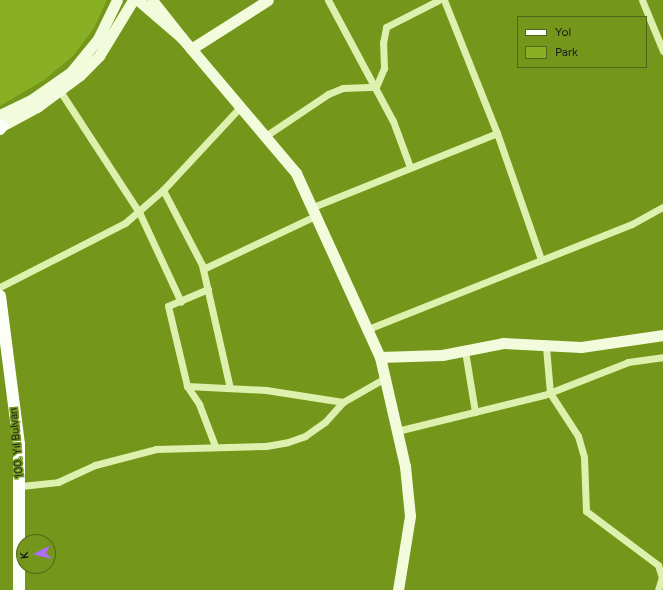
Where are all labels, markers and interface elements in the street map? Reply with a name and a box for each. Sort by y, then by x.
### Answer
legend [517,16,647,68]
text: Yol [555,25,571,39]
text: Park [555,45,578,59]
street label: 100. Yıl Bulvarı [7,407,27,479]
north arrow [16,534,56,574]
text: K [18,551,31,560]

